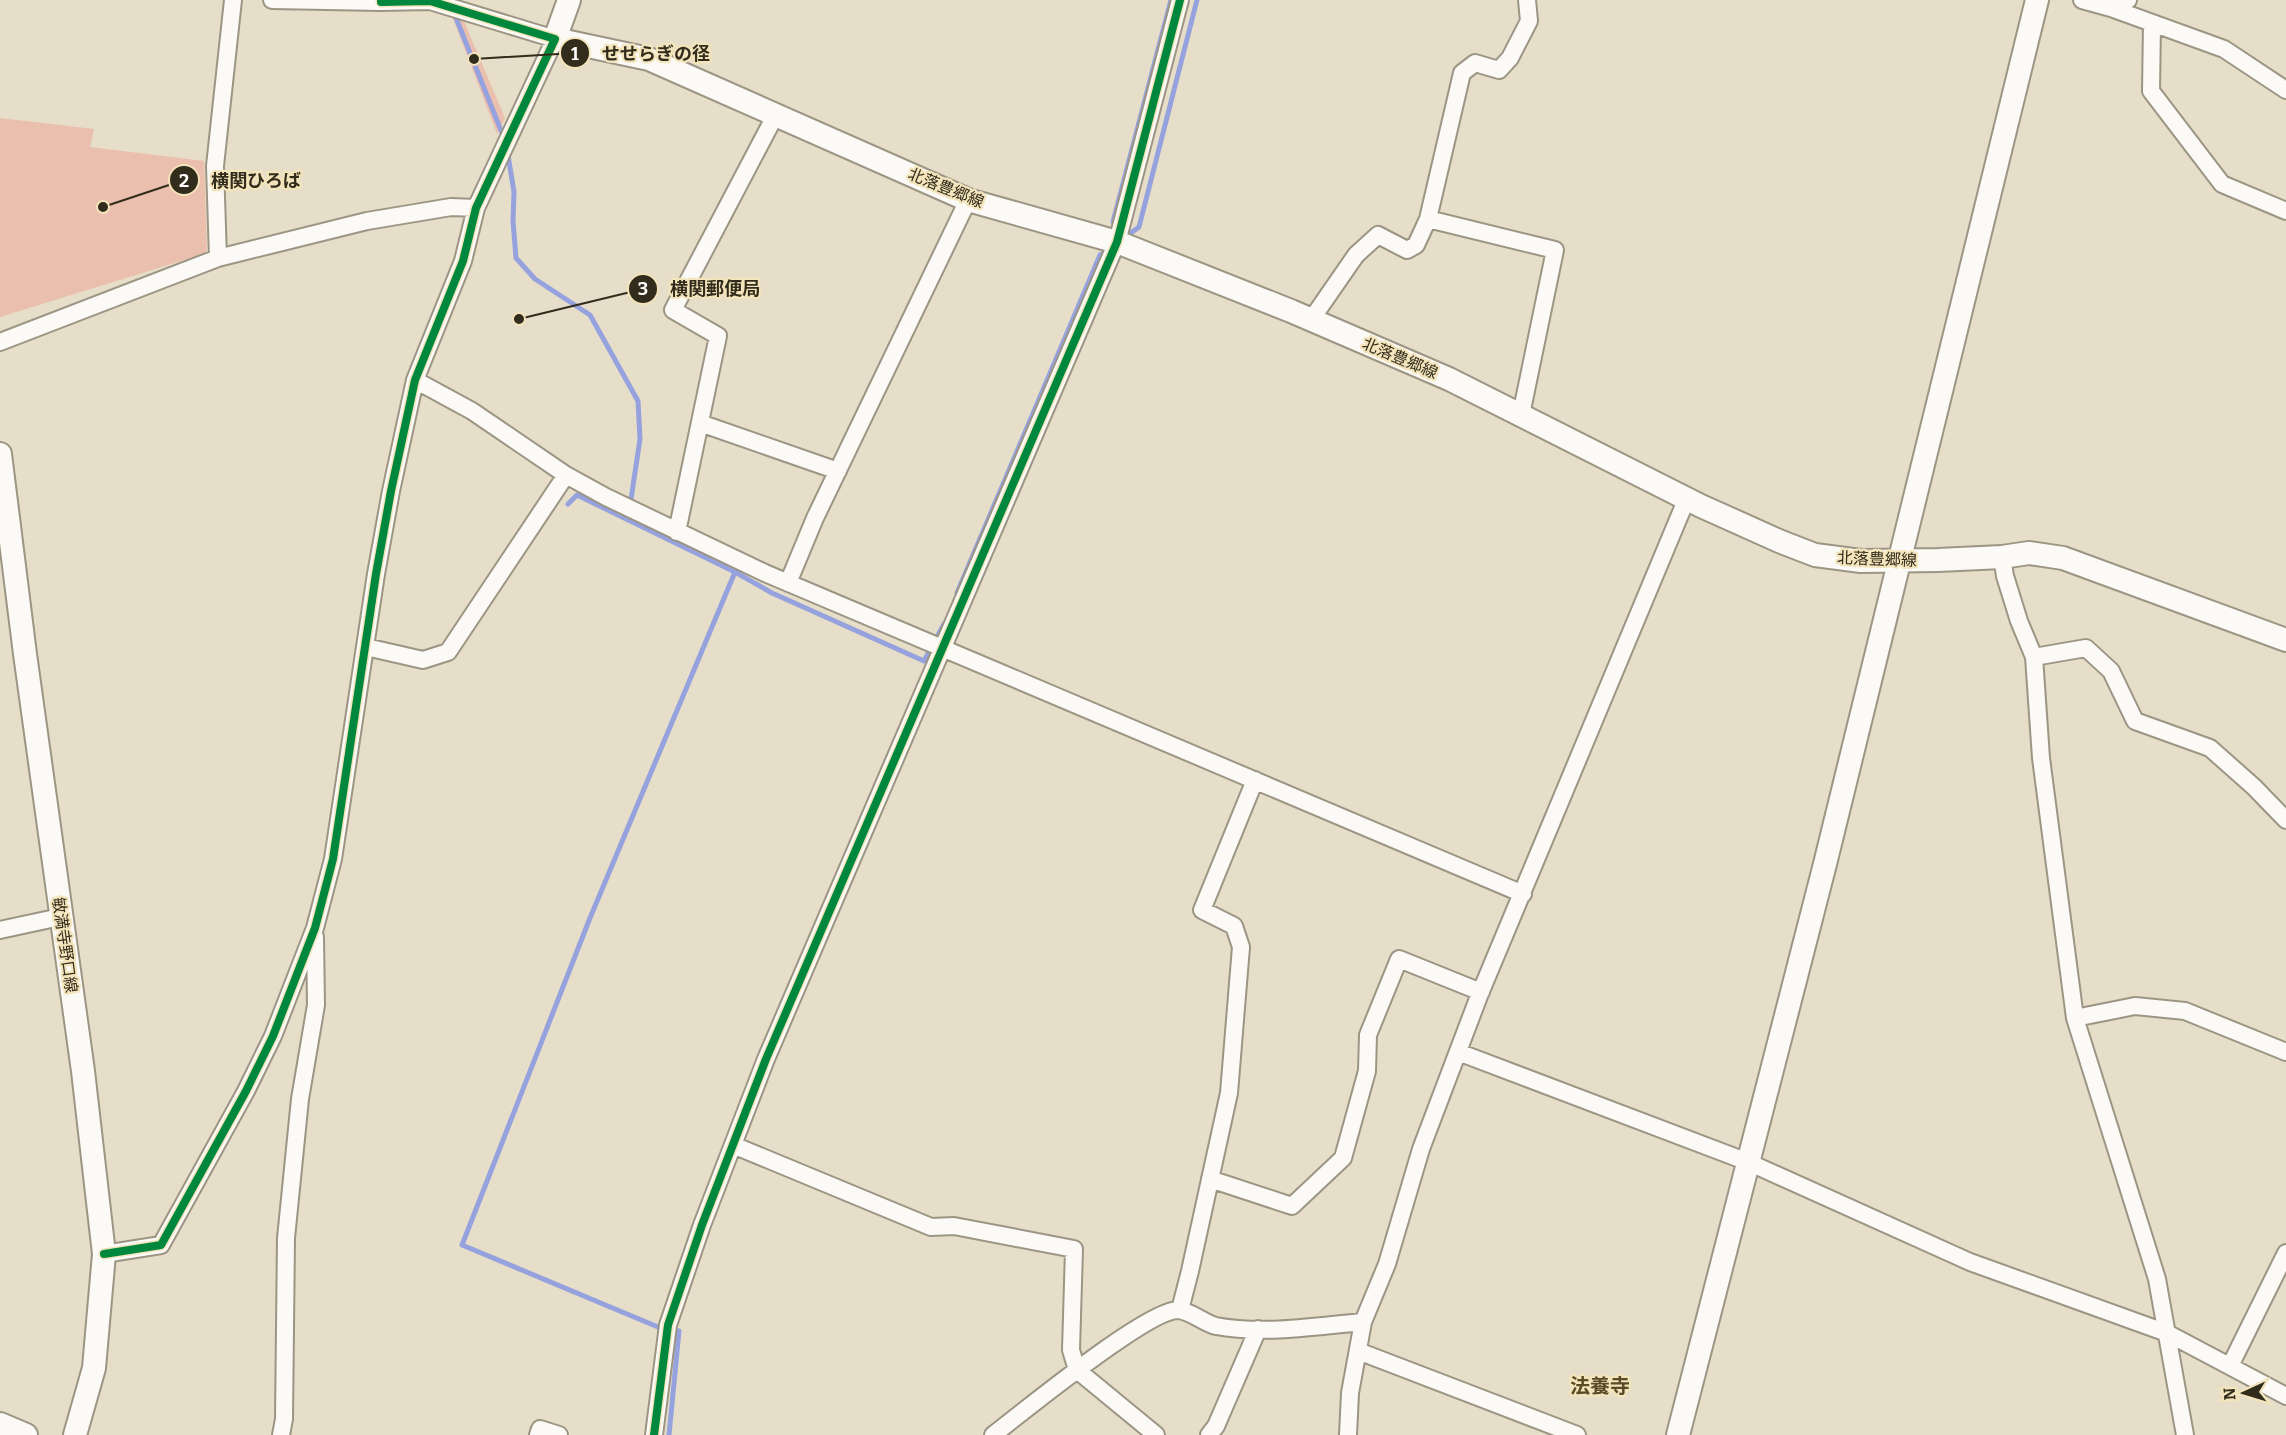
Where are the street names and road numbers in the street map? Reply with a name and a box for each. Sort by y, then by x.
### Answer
street label: 北落豊郷線 [905,164,987,212]
street label: 北落豊郷線 [1359,334,1441,382]
street label: 北落豊郷線 [1837,548,1917,570]
street label: 敏満寺野口線 [49,896,81,994]

